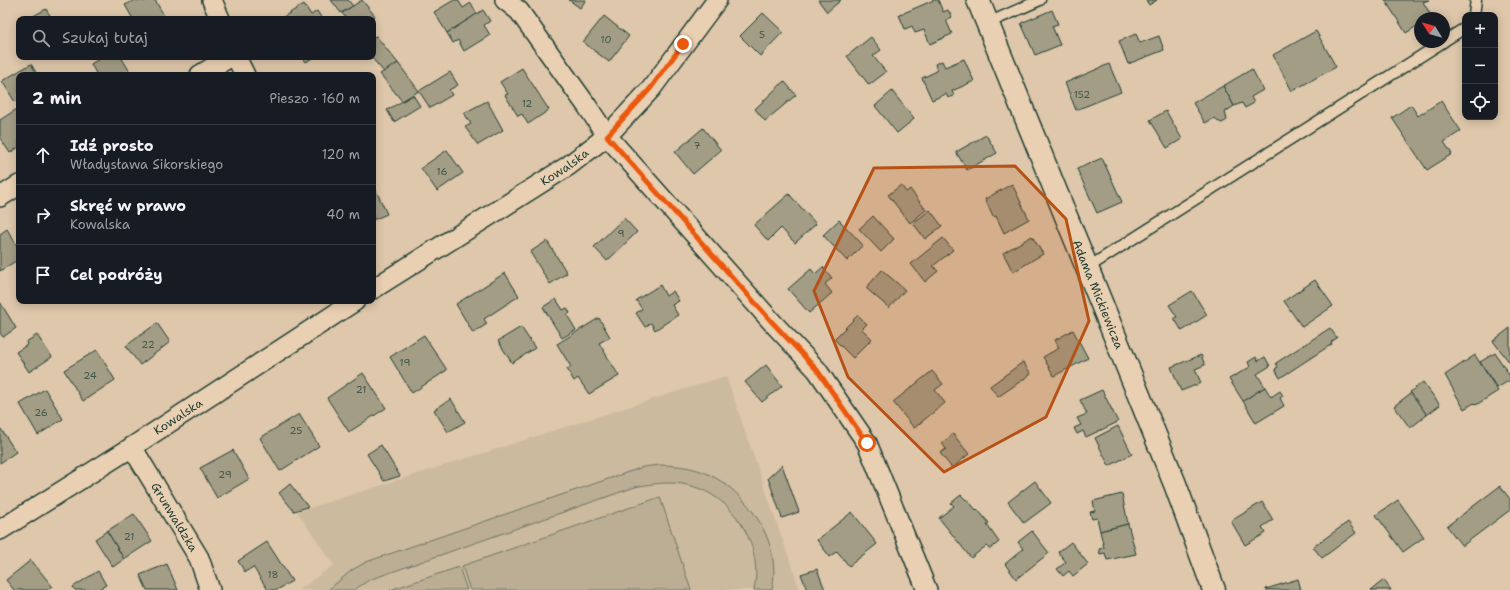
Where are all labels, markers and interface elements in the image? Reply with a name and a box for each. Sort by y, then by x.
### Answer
north arrow [1414,12,1450,48]
map controls [1462,12,1498,120]
button: + [1462,12,1498,48]
search box [16,16,376,60]
icon: search [30,27,52,49]
text: Szukaj tutaj [62,28,148,48]
house number: 5 [759,28,765,41]
house number: 10 [601,33,611,46]
route end [674,35,692,53]
button: − [1462,48,1498,84]
button: locate [1462,84,1498,120]
text: 2 min [32,87,82,109]
house number: 152 [1074,88,1090,101]
text: Pieszo · 160 m [269,90,360,107]
house number: 12 [522,97,532,110]
text: Idź prosto [70,136,154,156]
house number: 7 [694,139,701,152]
icon: ahead [32,144,54,166]
street label: Kowalska [537,145,592,189]
text: 120 m [322,146,360,163]
text: Władysława Sikorskiego [70,156,223,173]
house number: 16 [437,165,447,178]
text: Skręć w prawo [70,196,186,216]
icon: right [32,204,54,226]
text: 40 m [326,206,360,223]
text: Kowalska [70,216,130,233]
house number: 9 [618,227,625,240]
street label: Adama Mickiewicza [1069,238,1127,352]
icon: arrive [32,264,54,286]
text: Cel podróży [70,265,162,285]
house number: 22 [141,338,155,351]
house number: 19 [400,356,410,369]
house number: 24 [83,369,97,382]
house number: 21 [356,383,366,396]
street label: Kowalska [150,395,206,439]
house number: 26 [34,406,48,419]
house number: 25 [290,424,302,437]
route start [858,434,876,452]
house number: 29 [218,468,232,481]
street label: Grunwaldzka [147,480,202,555]
house number: 21 [124,530,134,543]
house number: 18 [267,568,279,581]

